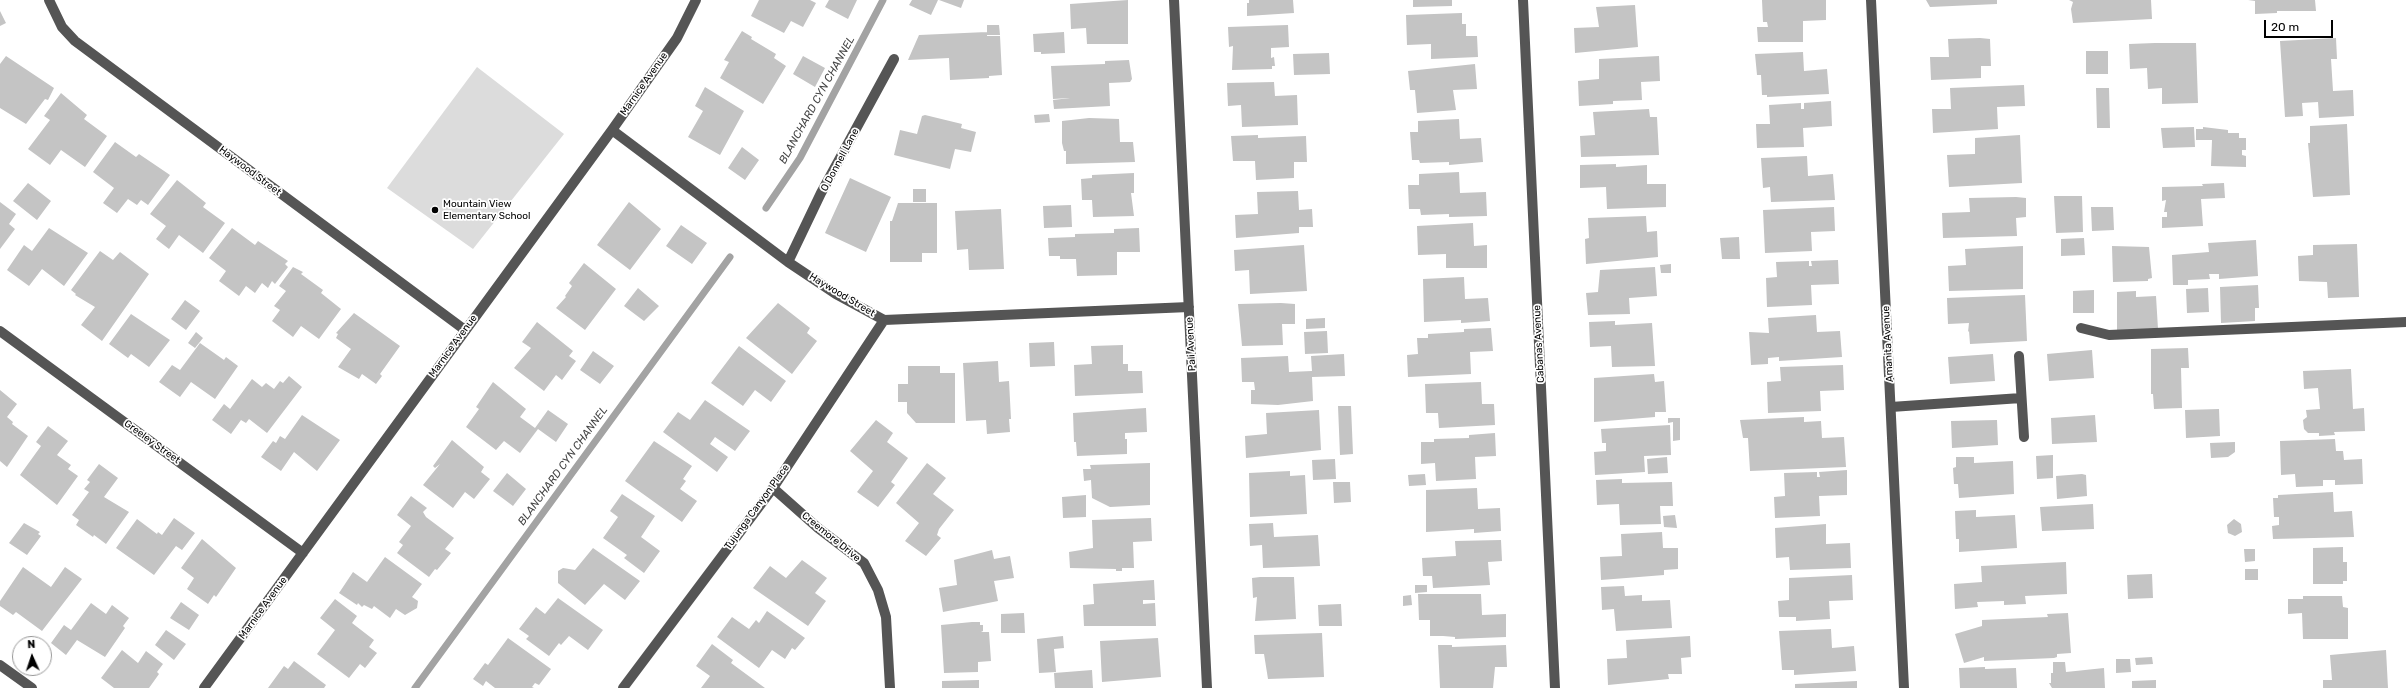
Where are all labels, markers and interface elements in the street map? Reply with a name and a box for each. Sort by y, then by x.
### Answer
scale bar [2266,12,2335,38]
text: 20 m [2271,20,2299,34]
water label: BLANCHARD CYN CHANNEL [776,34,858,166]
street label: Marnice Avenue [618,50,670,118]
street label: O Donnell Lane [818,126,862,194]
street label: Haywood Street [217,144,283,198]
place label: Mountain View Elementary School [443,198,531,222]
marker: Mountain View Elementary School [430,205,440,215]
street label: Haywood Street [807,271,877,319]
street label: Cabanas Avenue [1531,305,1547,383]
street label: Amanita Avenue [1880,305,1896,383]
street label: Marnice Avenue [426,312,480,380]
street label: Pali Avenue [1184,317,1198,371]
water label: BLANCHARD CYN CHANNEL [515,404,611,528]
street label: Greeley Street [122,418,182,466]
street label: Tujunga Canyon Place [722,462,792,552]
street label: Creemore Drive [799,510,863,564]
street label: Marnice Avenue [236,574,290,642]
north arrow [12,636,52,676]
text: N [27,638,36,651]

